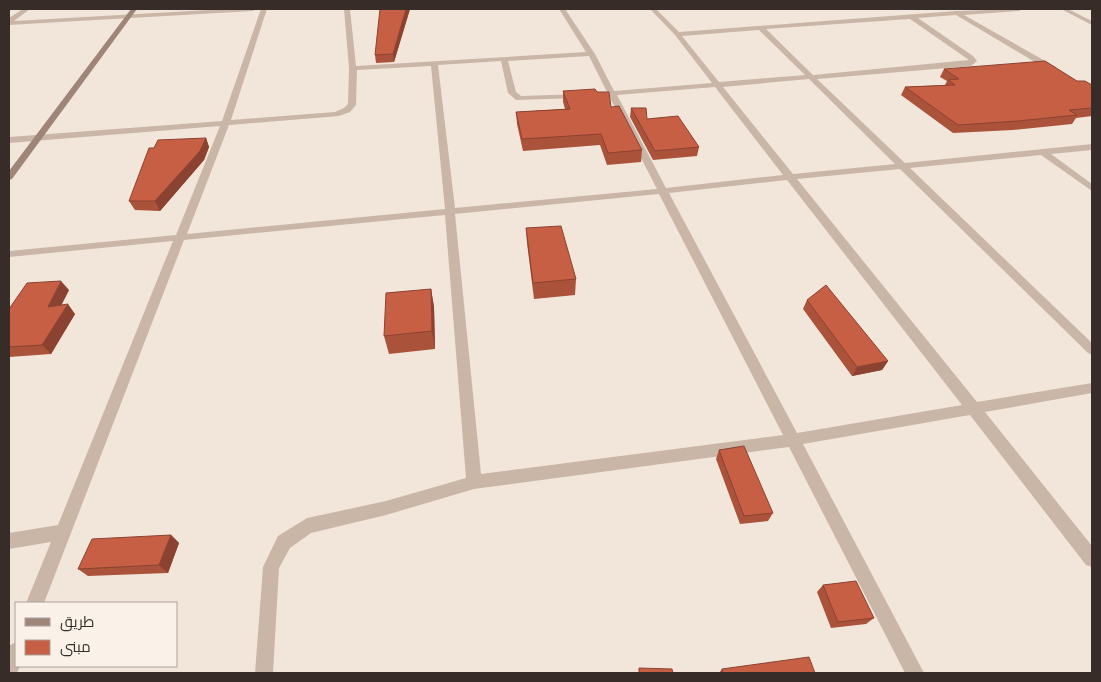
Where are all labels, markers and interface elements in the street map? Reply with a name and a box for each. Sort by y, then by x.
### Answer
legend [15,602,178,667]
text: طريق [60,613,94,632]
text: مبنى [60,638,91,657]

